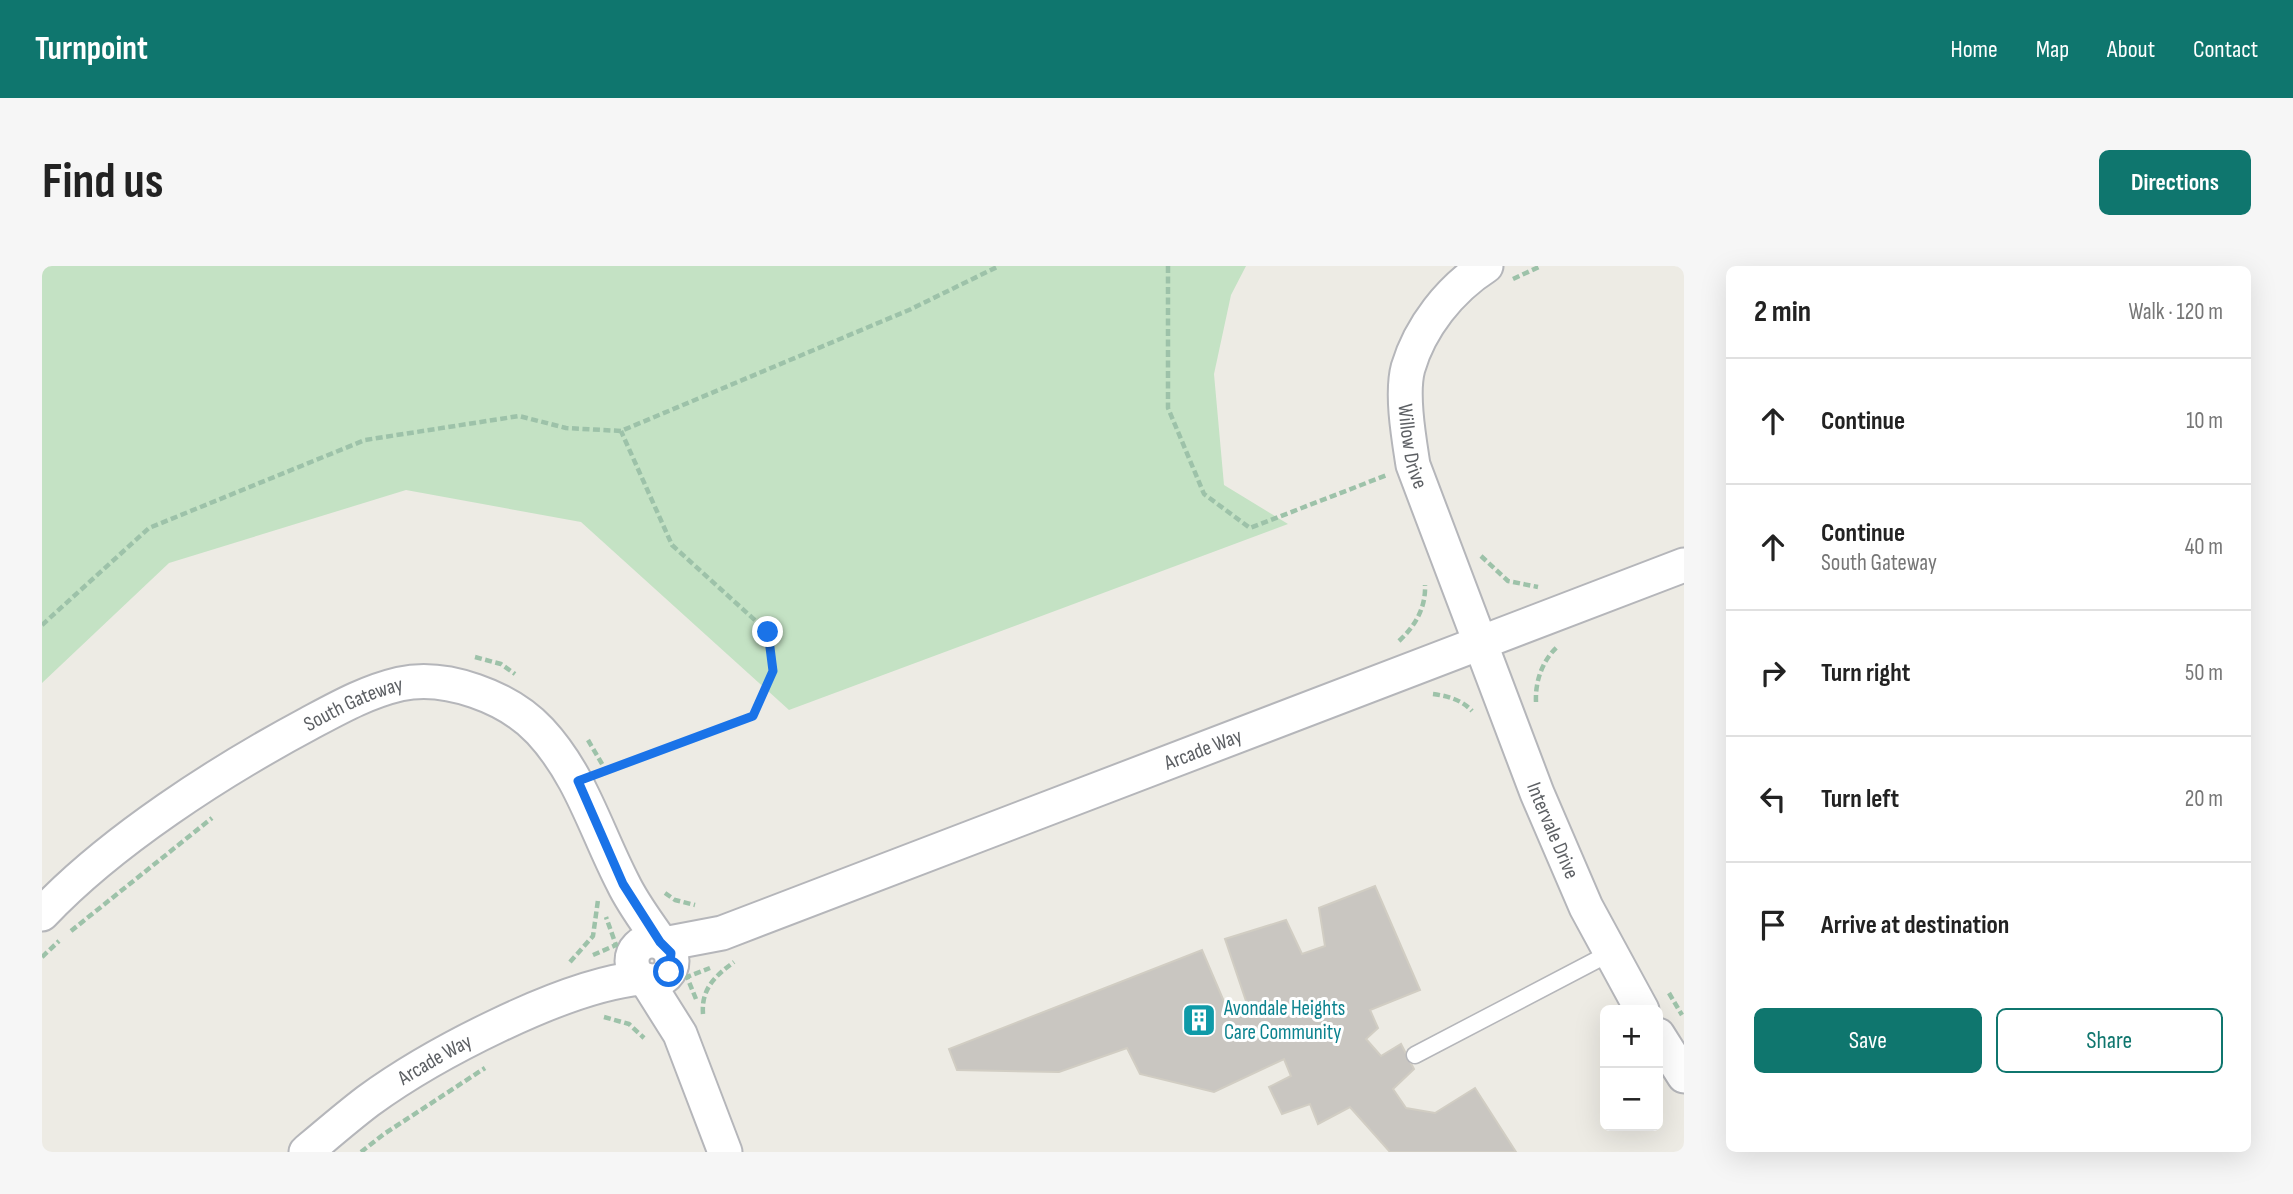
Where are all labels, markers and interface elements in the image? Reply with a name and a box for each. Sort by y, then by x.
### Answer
text: Turnpoint [35,29,148,69]
text: Home [1950,35,1998,64]
text: Map [2036,35,2069,64]
text: About [2107,35,2155,64]
text: Contact [2193,35,2258,64]
button: Directions [2099,150,2251,215]
text: Find us [42,153,164,212]
text: 2 min [1754,294,1811,330]
text: Walk · 120 m [2128,298,2223,326]
icon: ahead [1754,402,1792,440]
street label: Willow Drive [1393,403,1433,492]
text: Continue [1821,406,1905,437]
text: 10 m [2186,407,2223,435]
text: Continue [1821,518,1905,549]
icon: ahead [1754,528,1792,566]
text: 40 m [2185,533,2223,561]
text: South Gateway [1821,549,1937,577]
route end [752,616,783,647]
icon: right [1754,654,1792,692]
text: Turn right [1821,658,1910,689]
text: 50 m [2185,659,2223,687]
street label: South Gateway [299,671,405,736]
street label: Arcade Way [1160,723,1245,776]
street label: Intervale Drive [1522,779,1585,882]
icon: left [1754,780,1792,818]
text: Turn left [1821,784,1899,815]
text: 20 m [2185,785,2223,813]
icon: arrive [1754,906,1792,944]
text: Arrive at destination [1821,910,2009,941]
route start [653,956,684,987]
place label: Avondale Heights Care Community [1223,996,1345,1045]
building icon: Avondale Heights Care Community [1180,1001,1218,1039]
map controls [1600,1005,1663,1131]
button: + [1600,1005,1663,1068]
button: Save [1754,1008,1982,1073]
button: Share [1996,1008,2223,1073]
street label: Arcade Way [392,1028,476,1091]
button: − [1600,1068,1663,1131]

